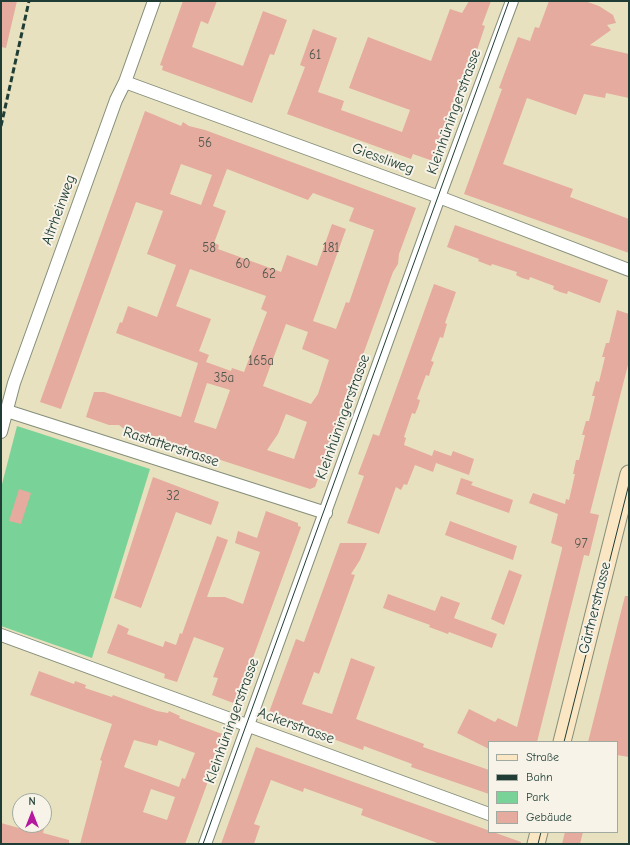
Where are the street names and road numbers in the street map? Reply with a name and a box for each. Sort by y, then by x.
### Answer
street label: Kleinhüningerstrasse [423,47,485,177]
street label: Giessliweg [349,139,417,179]
street label: Altrheinweg [38,172,80,248]
street label: Kleinhüningerstrasse [312,352,374,482]
street label: Rastatterstrasse [121,423,221,471]
street label: Gärtnerstrasse [575,560,615,656]
street label: Kleinhüningerstrasse [201,656,263,786]
street label: Ackerstrasse [255,704,337,748]

